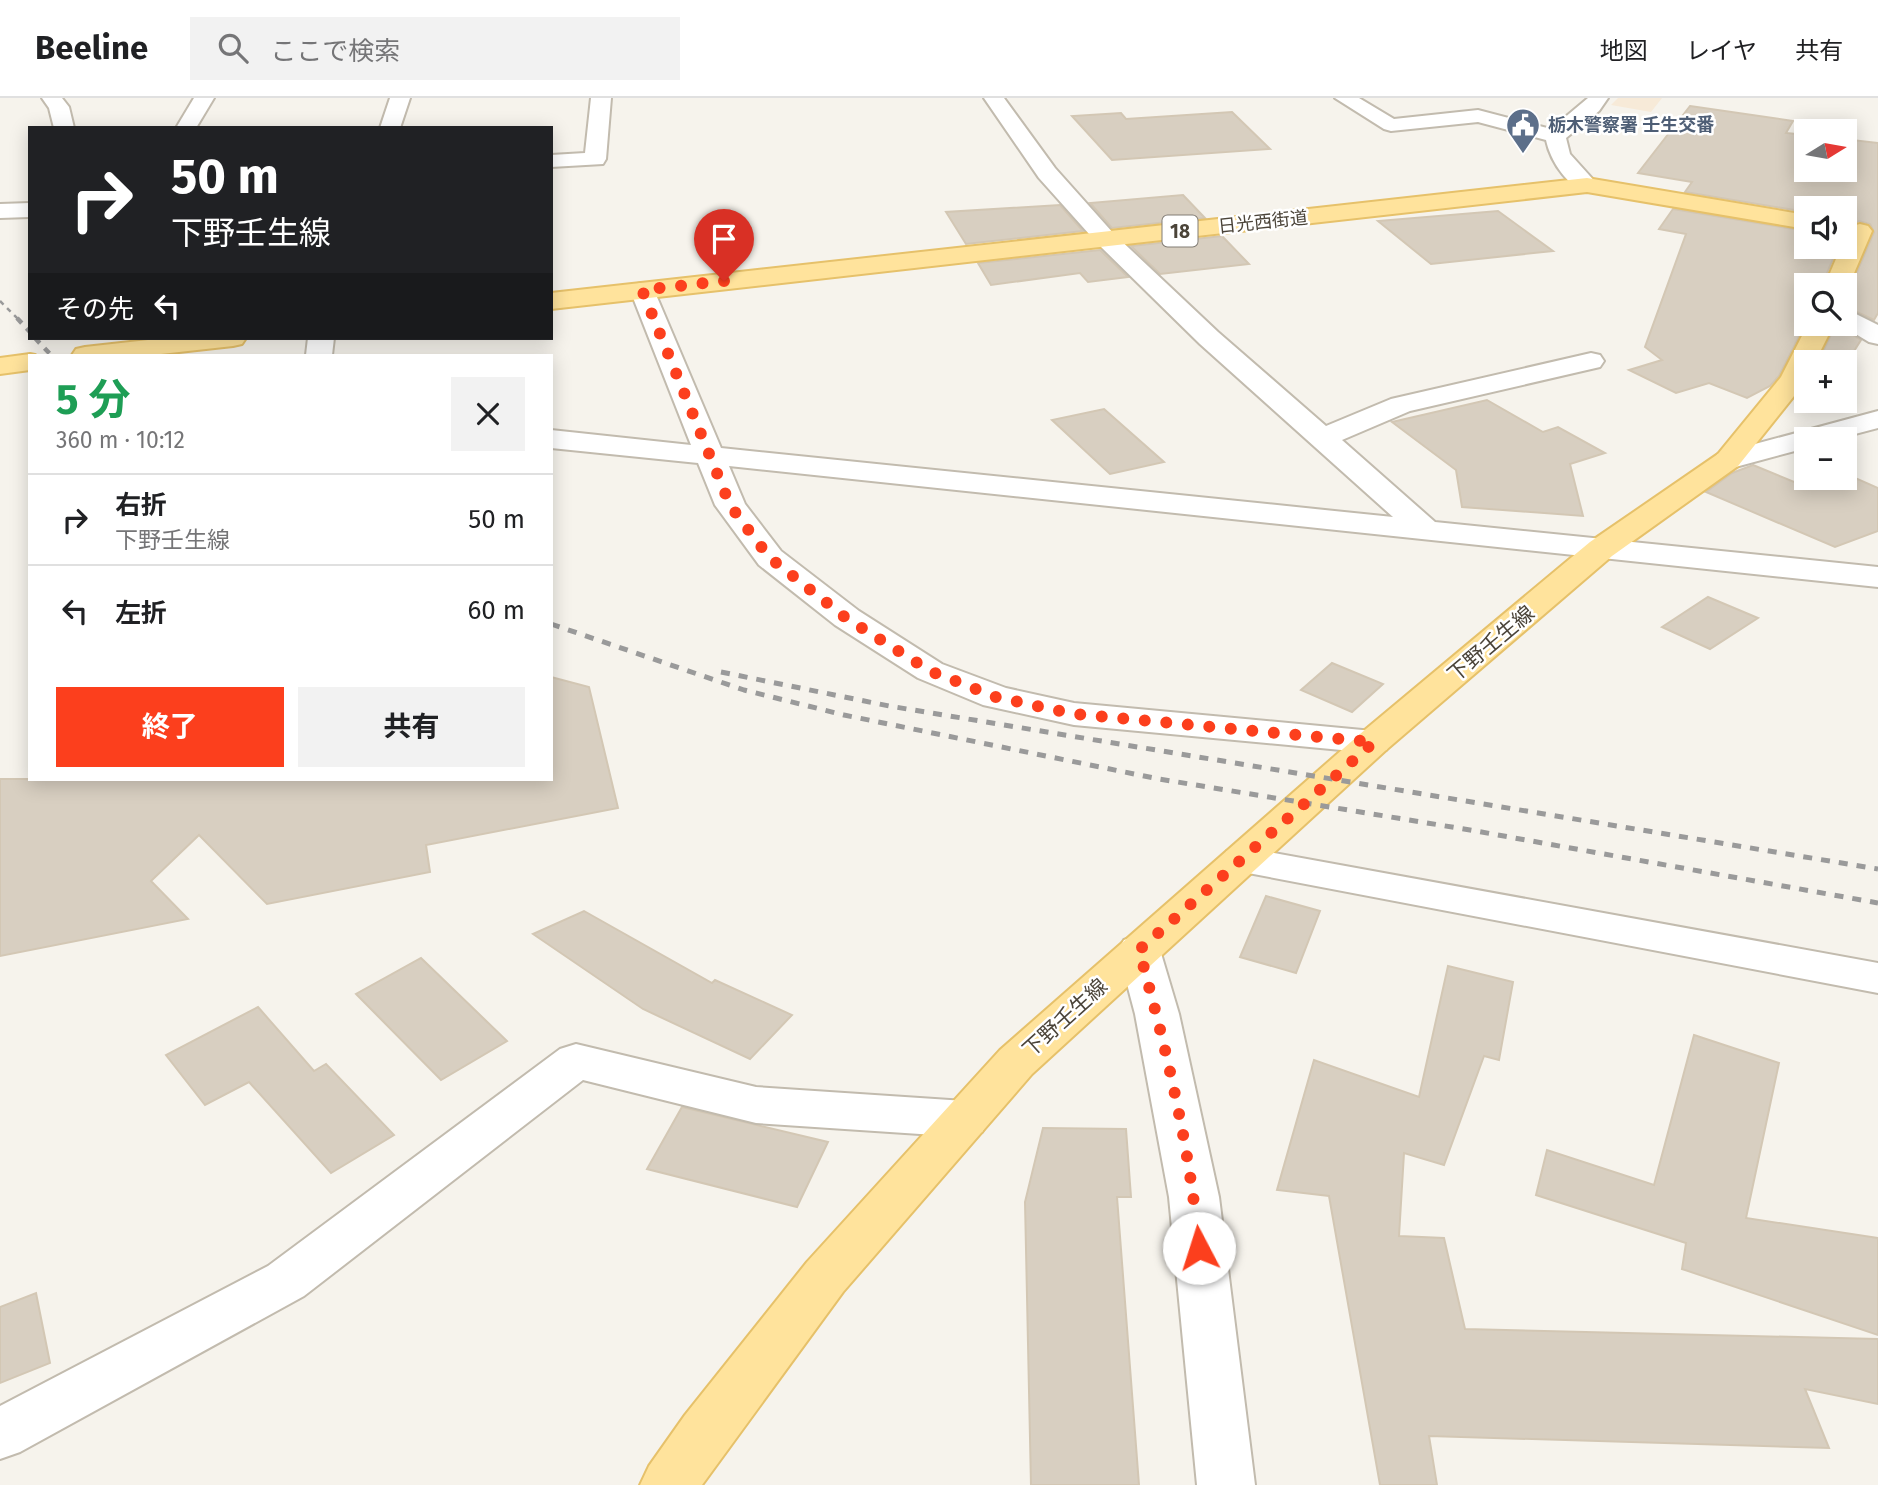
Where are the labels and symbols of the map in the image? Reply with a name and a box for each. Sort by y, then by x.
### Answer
public building icon: 栃木警察署 壬生交番 [1504,106,1542,155]
place label: 栃木警察署 壬生交番 [1548,114,1714,136]
north arrow [1794,119,1857,182]
street label: 日光西街道 [1217,206,1309,238]
pin [694,209,754,281]
road number: 18 [1162,216,1198,246]
street label: 下野壬生線 [1442,600,1540,688]
street label: 下野壬生線 [1017,973,1113,1063]
position arrow [1162,1211,1236,1285]

